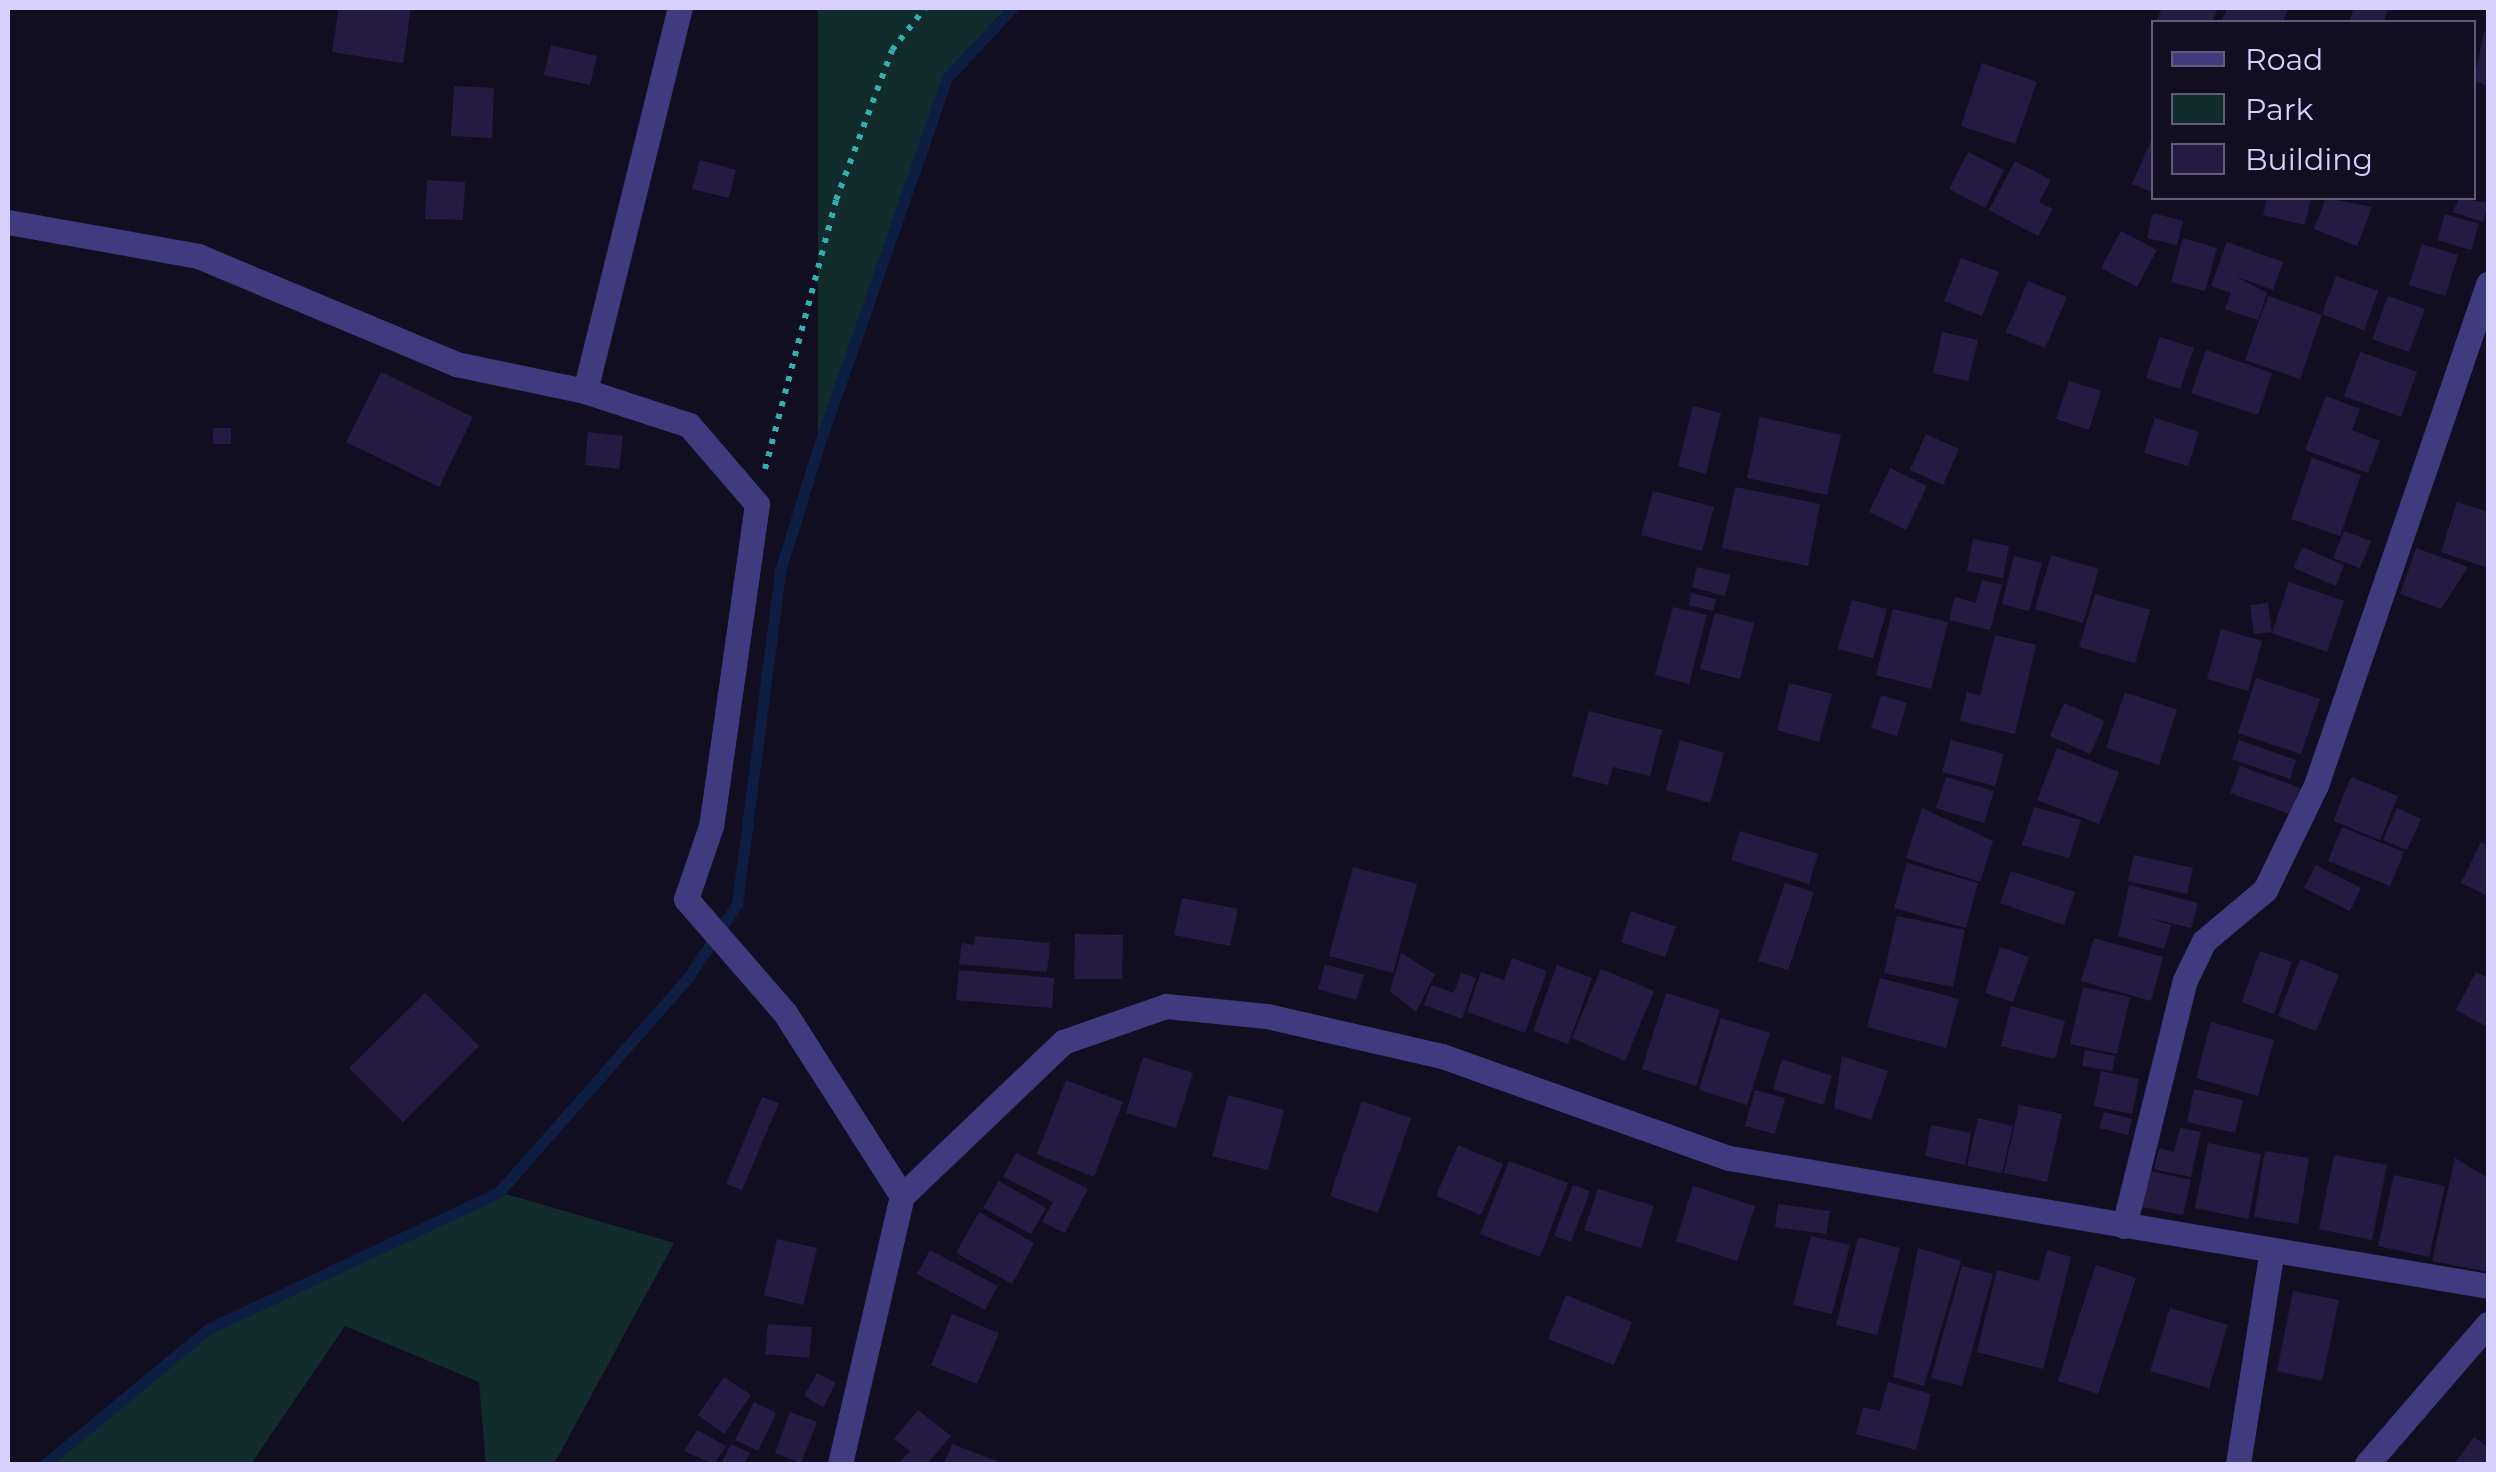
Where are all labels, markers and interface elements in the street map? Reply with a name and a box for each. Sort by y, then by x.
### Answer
legend [2151,20,2476,200]
text: Road [2245,41,2323,78]
text: Park [2245,91,2314,128]
text: Building [2245,141,2373,178]

